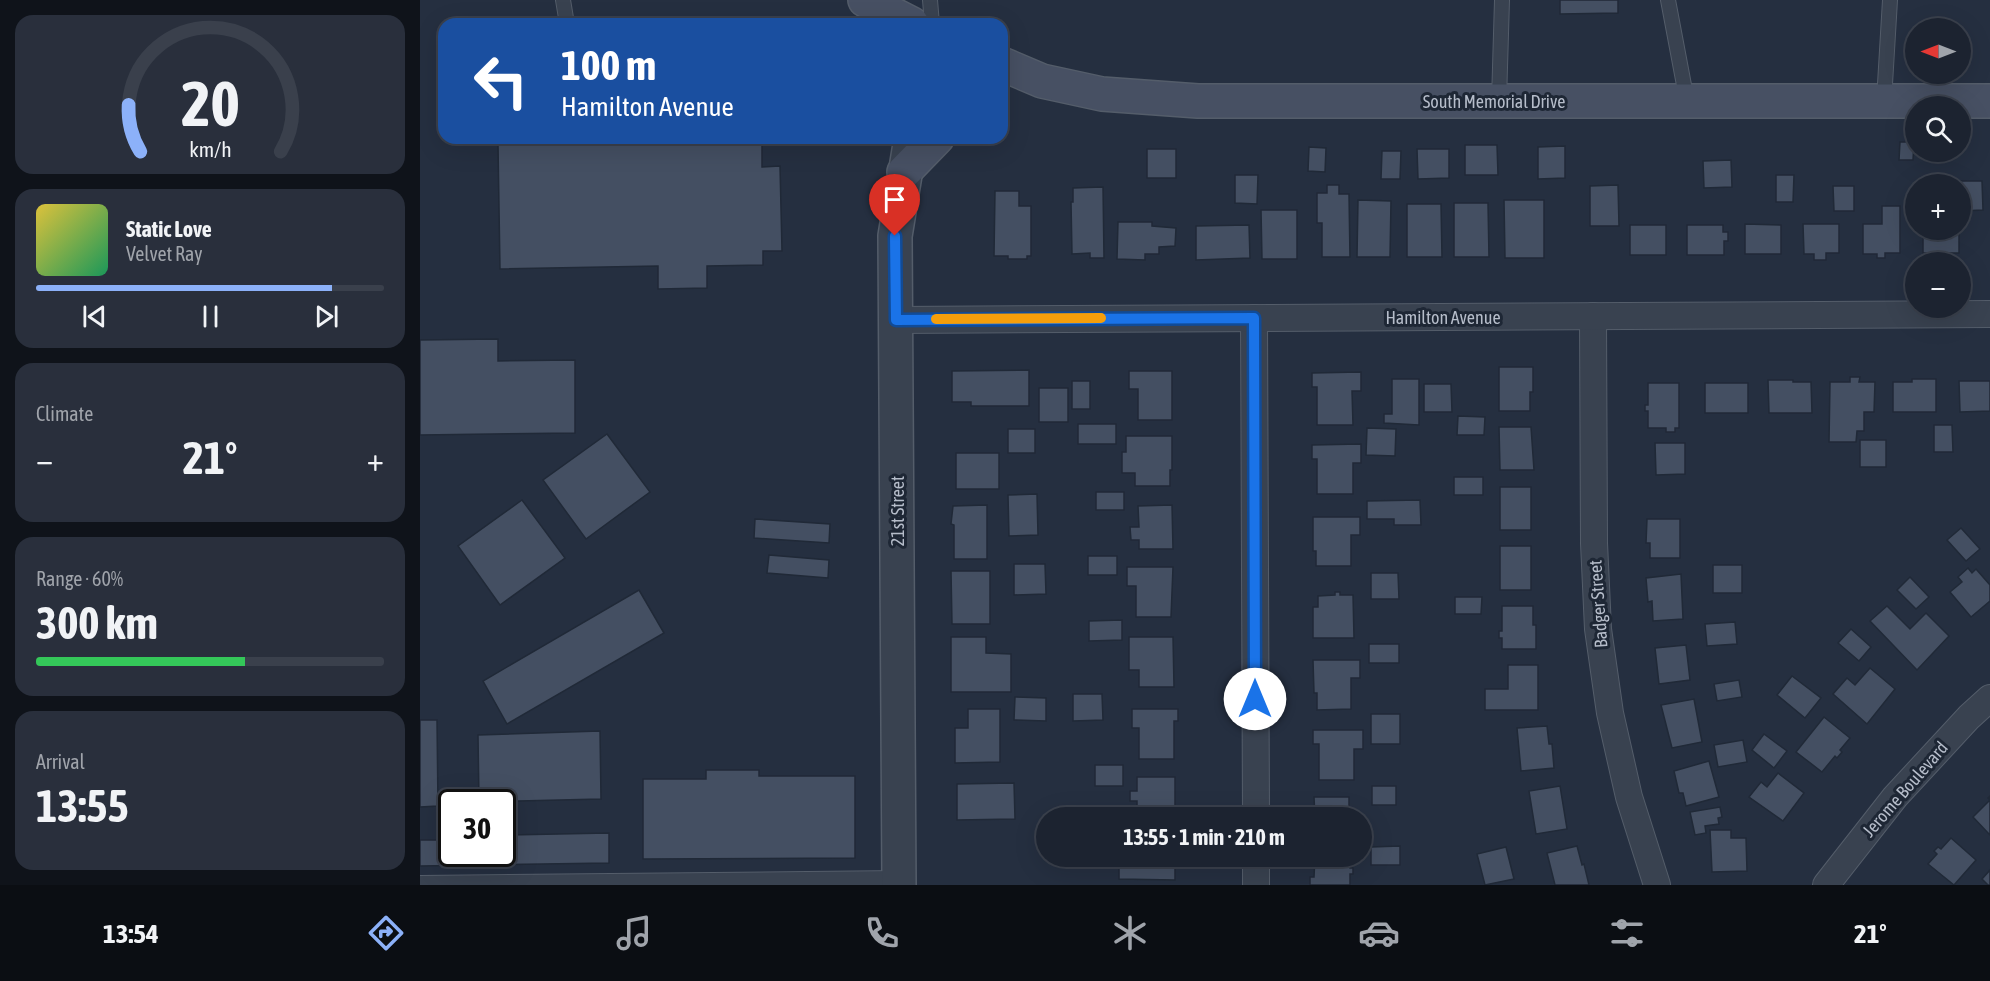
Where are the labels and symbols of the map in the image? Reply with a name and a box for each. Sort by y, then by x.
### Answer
north arrow [1905,18,1971,84]
street label: South Memorial Drive [1423,91,1565,112]
pin [869,174,920,236]
street label: Hamilton Avenue [1385,307,1501,328]
street label: 21st Street [887,476,908,546]
street label: Badger Street [1584,559,1612,649]
position arrow [1223,667,1287,731]
street label: Jerome Boulevard [1858,737,1952,841]
speed limit sign: 30 [438,789,516,867]

